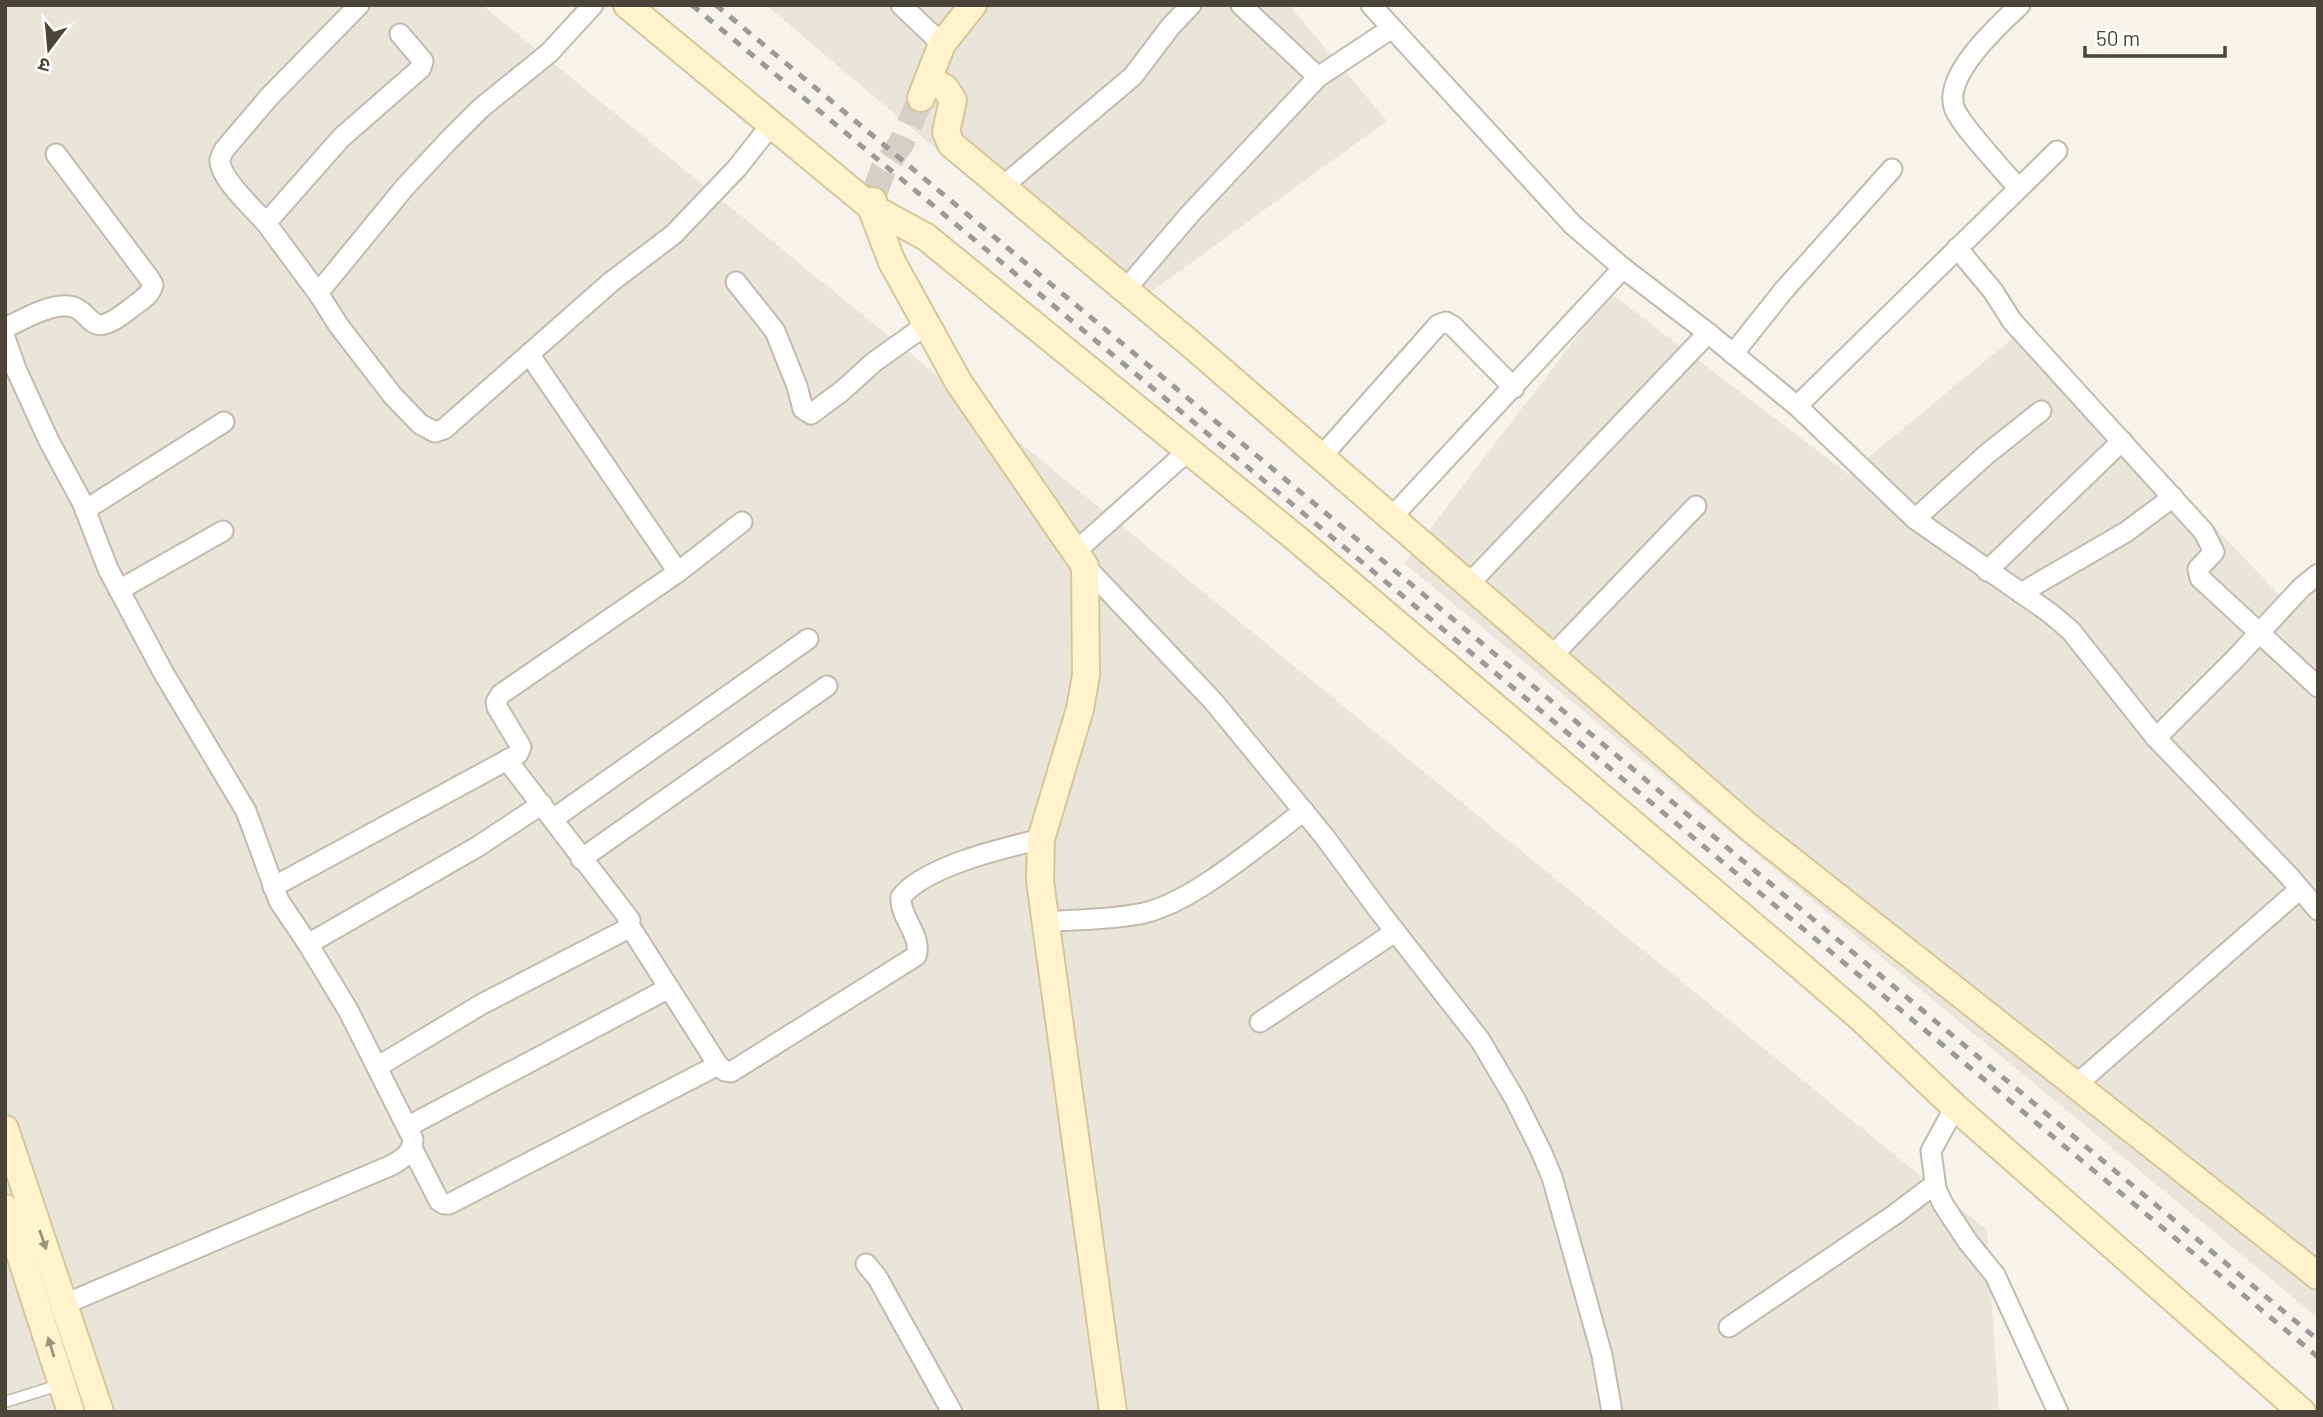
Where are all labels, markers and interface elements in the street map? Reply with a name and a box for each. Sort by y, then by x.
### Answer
north arrow [14,14,84,84]
scale bar [2085,14,2225,58]
text: 50 m [2096,25,2140,50]
text: उ [35,53,53,78]
one-way arrow [38,1229,49,1250]
one-way arrow [45,1336,55,1357]

